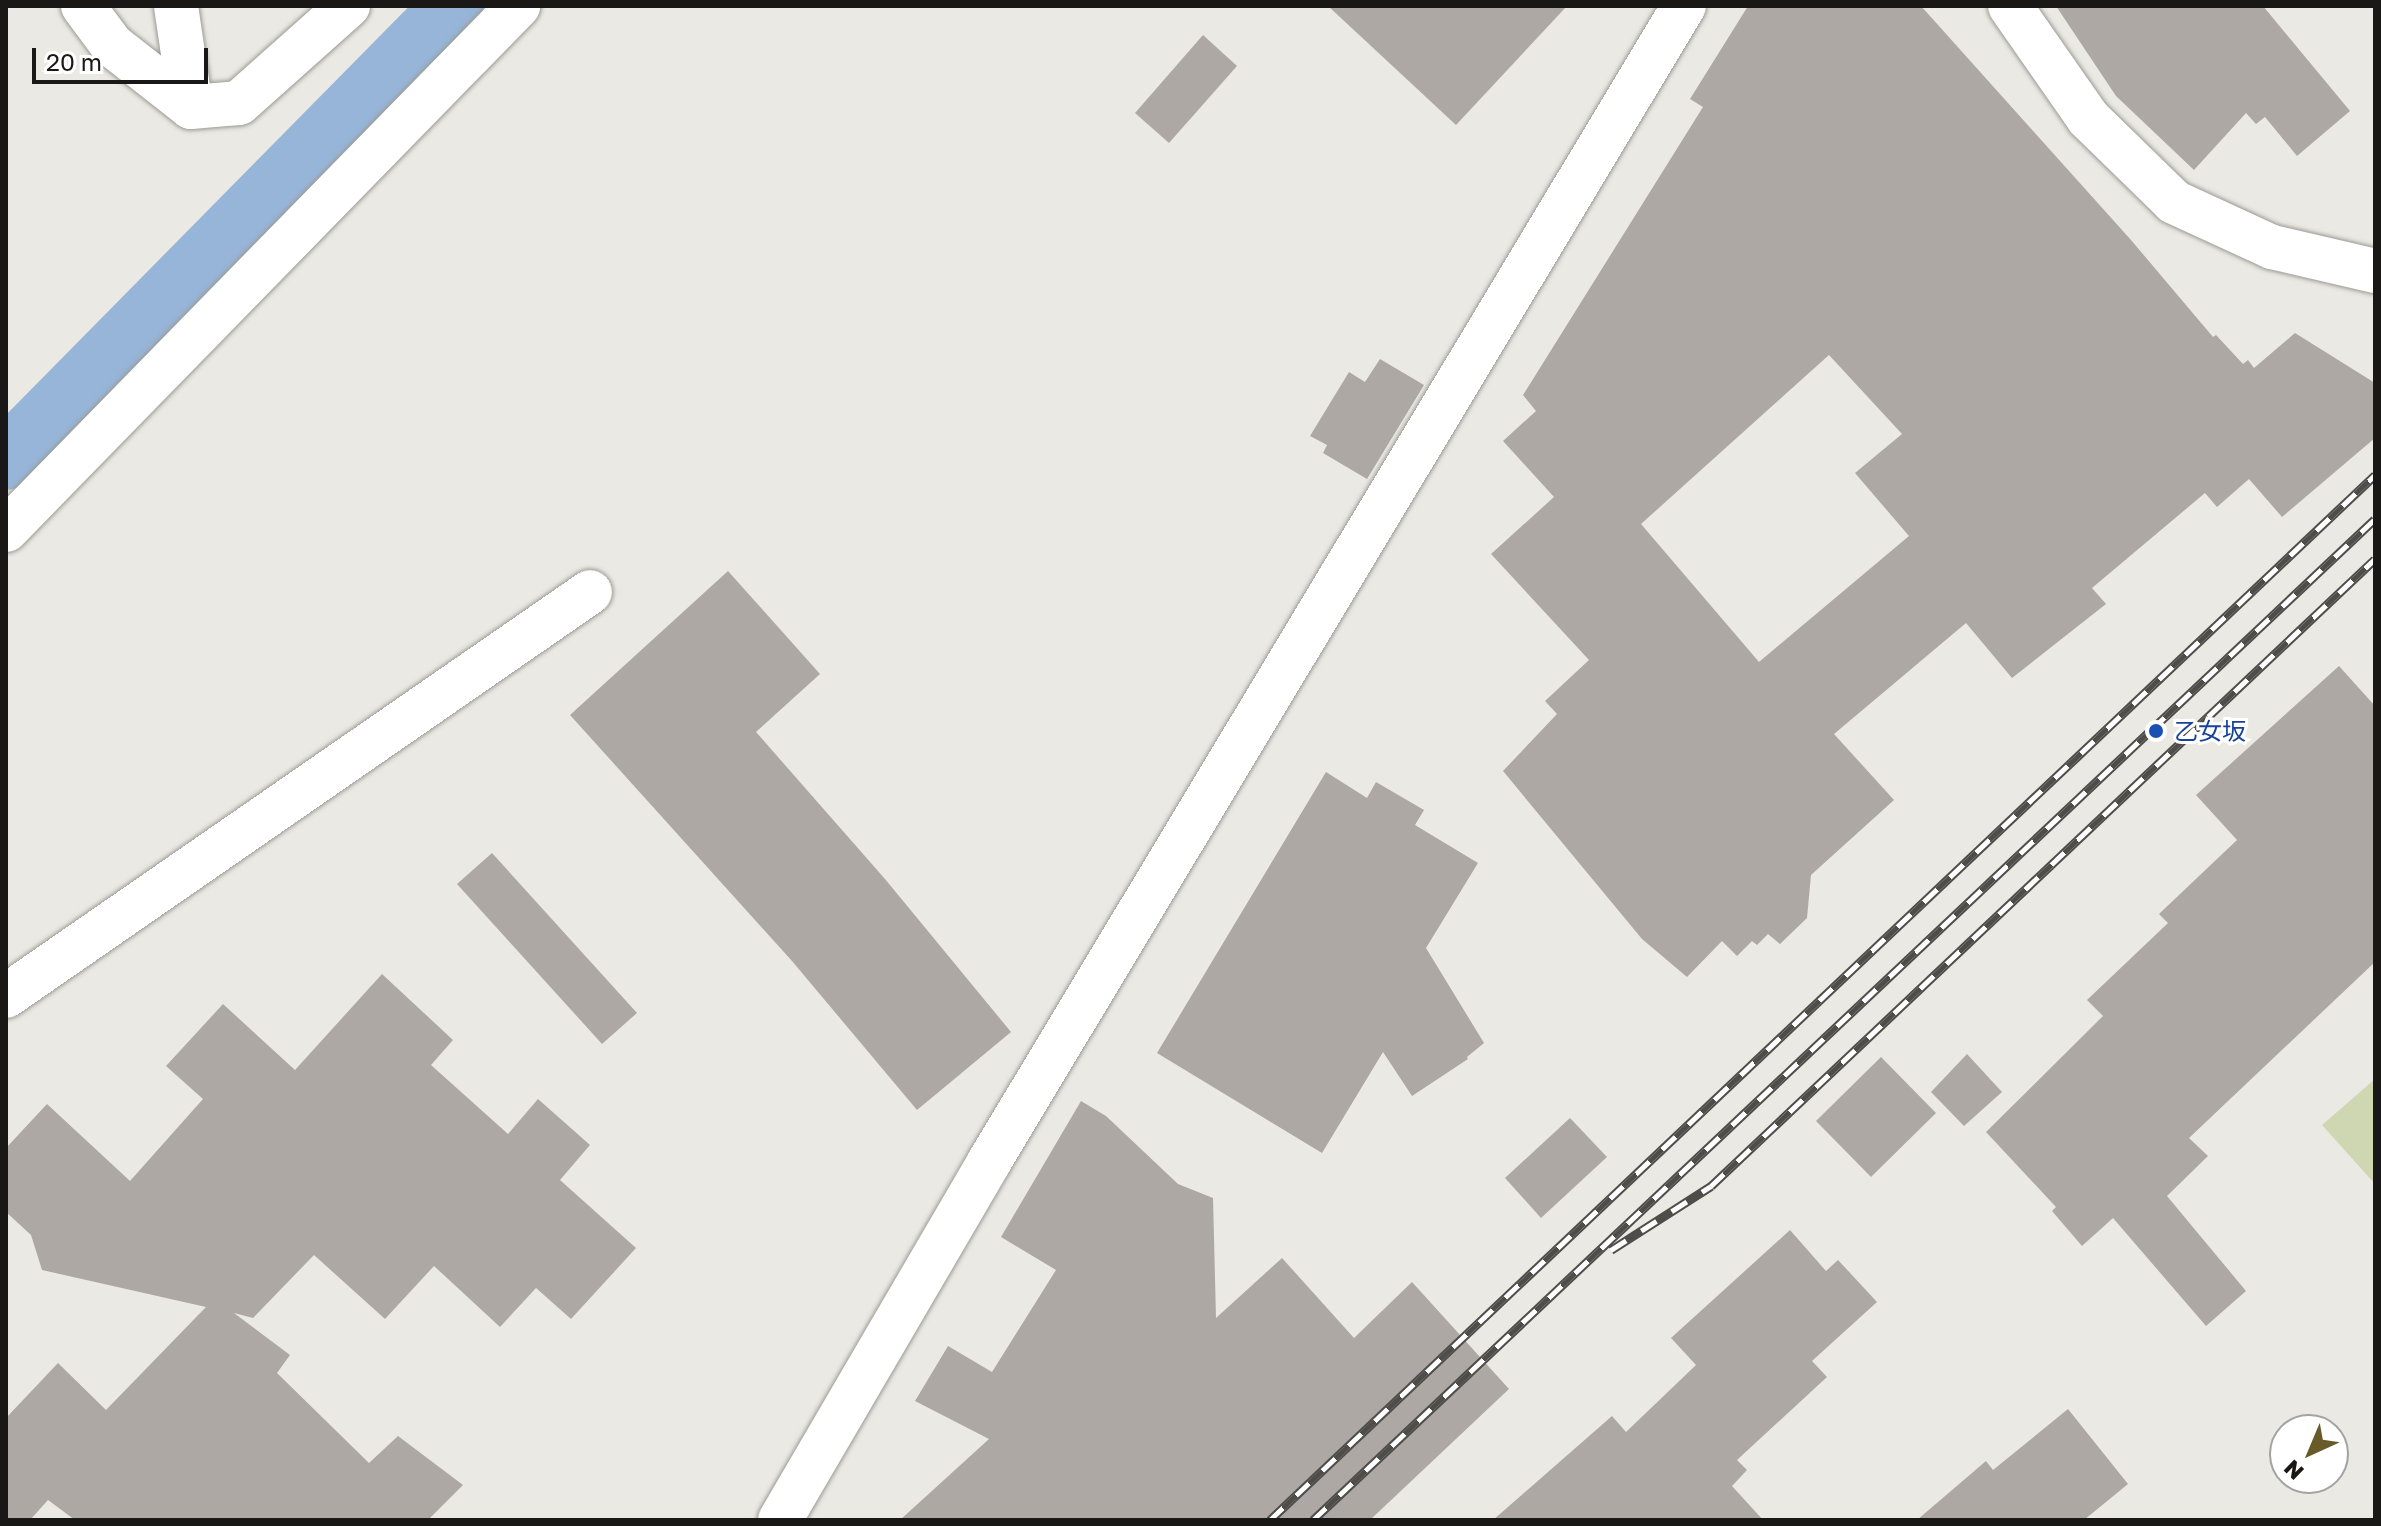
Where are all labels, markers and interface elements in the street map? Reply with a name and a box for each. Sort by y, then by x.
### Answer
scale bar [36,32,212,82]
text: 20 m [46,47,102,76]
place label: 乙女坂 [2174,717,2246,745]
marker: 乙女坂 [2145,720,2167,742]
north arrow [2269,1414,2349,1494]
text: N [2278,1455,2309,1486]

